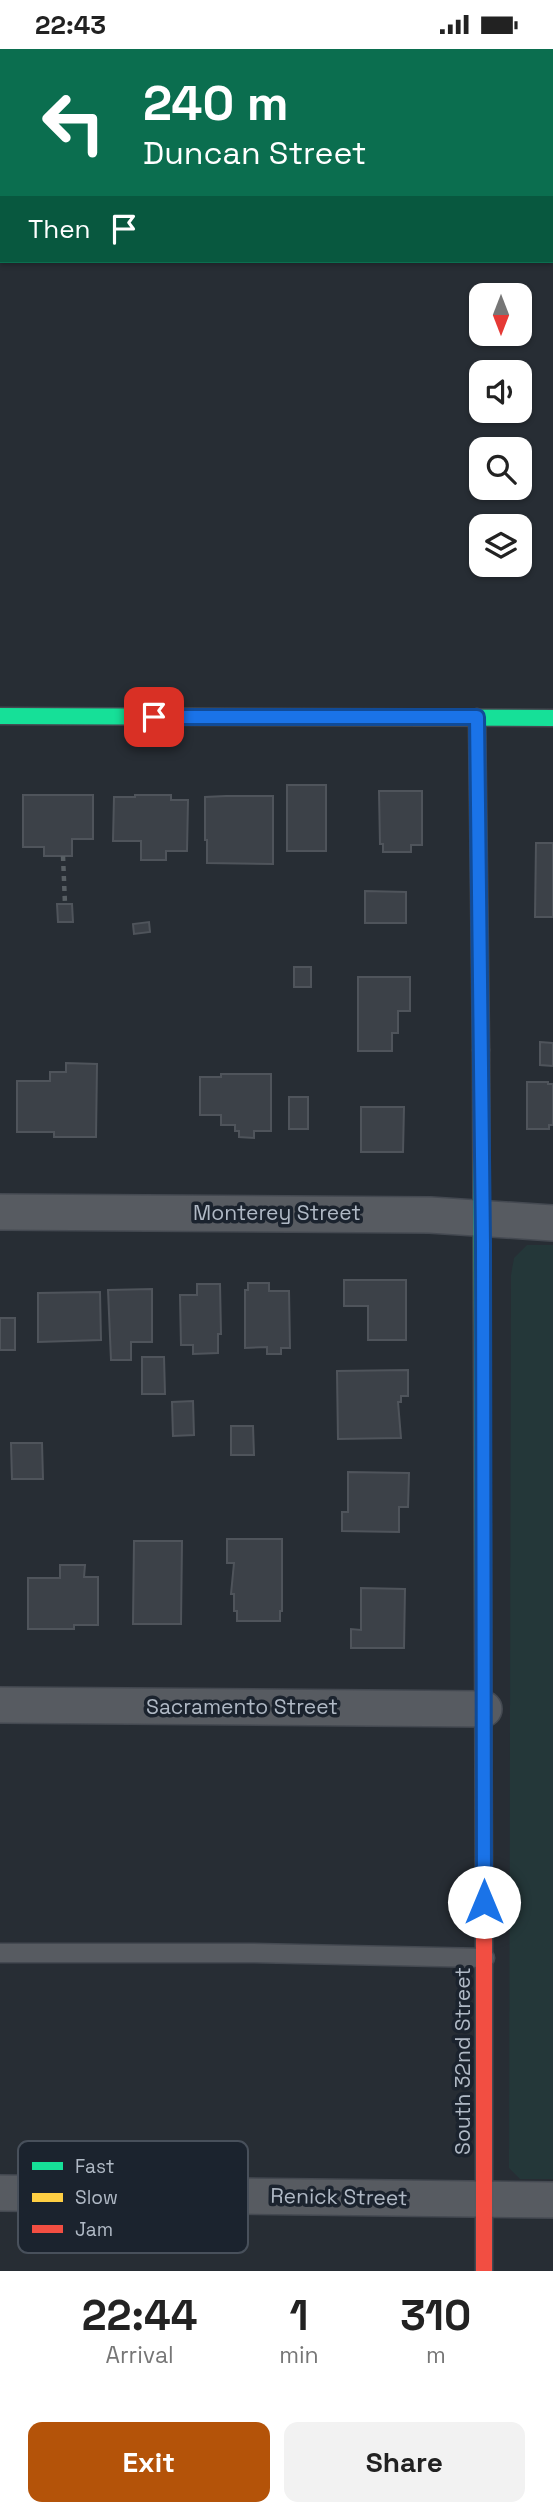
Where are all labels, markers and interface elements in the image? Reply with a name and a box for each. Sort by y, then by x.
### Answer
text: 22:43 [35,8,106,42]
text: 240 m [143,72,289,134]
icon: left [28,77,119,168]
text: Duncan Street [143,133,367,173]
icon: arrive [105,210,143,248]
text: Then [28,212,91,246]
north arrow [469,283,532,347]
map controls [469,283,532,577]
button: sound [469,360,532,423]
button: search [469,437,532,500]
button: layers [469,514,532,577]
pin [124,687,184,747]
icon: arrive [135,698,173,736]
street label: Monterey Street [193,1199,361,1226]
street label: Sacramento Street [146,1693,338,1720]
position arrow [447,1865,521,1939]
street label: South 32nd Street [449,1967,476,2155]
legend [18,2141,248,2253]
text: Fast [75,2154,115,2179]
street label: Renick Street [270,2182,408,2211]
text: Slow [75,2185,118,2210]
text: Jam [75,2217,113,2242]
text: 22:44 [82,2289,198,2342]
text: 1 [289,2289,308,2342]
text: 310 [400,2289,471,2342]
text: Arrival [105,2340,174,2370]
text: min [279,2340,319,2370]
text: m [426,2340,446,2370]
button: Exit [28,2422,270,2502]
button: Share [284,2422,525,2502]

